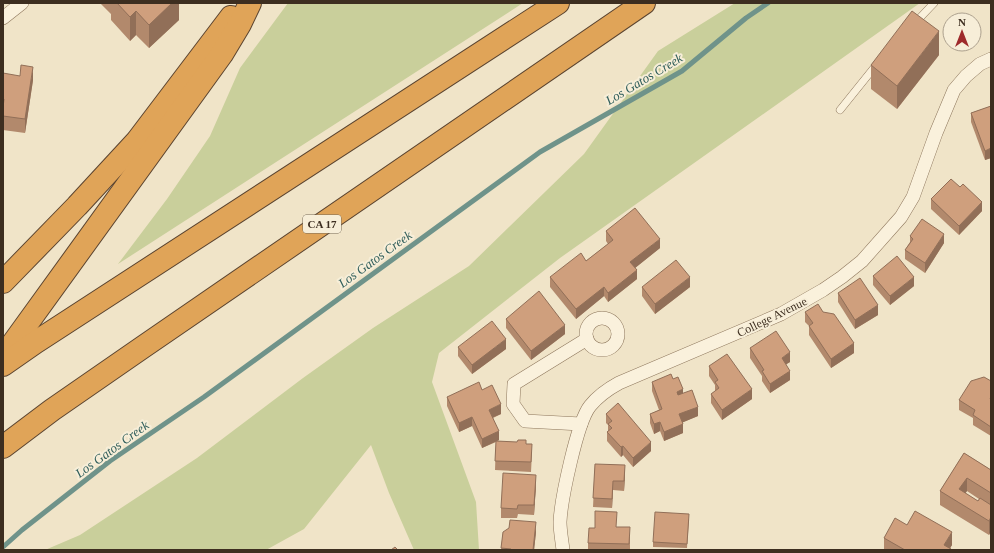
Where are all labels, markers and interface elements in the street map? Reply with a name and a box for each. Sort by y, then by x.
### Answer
north arrow [942,12,982,52]
text: N [958,16,966,28]
water label: Los Gatos Creek [602,50,685,108]
road number: CA 17 [303,215,341,233]
water label: Los Gatos Creek [335,227,415,291]
street label: College Avenue [735,294,809,340]
water label: Los Gatos Creek [72,417,152,481]

